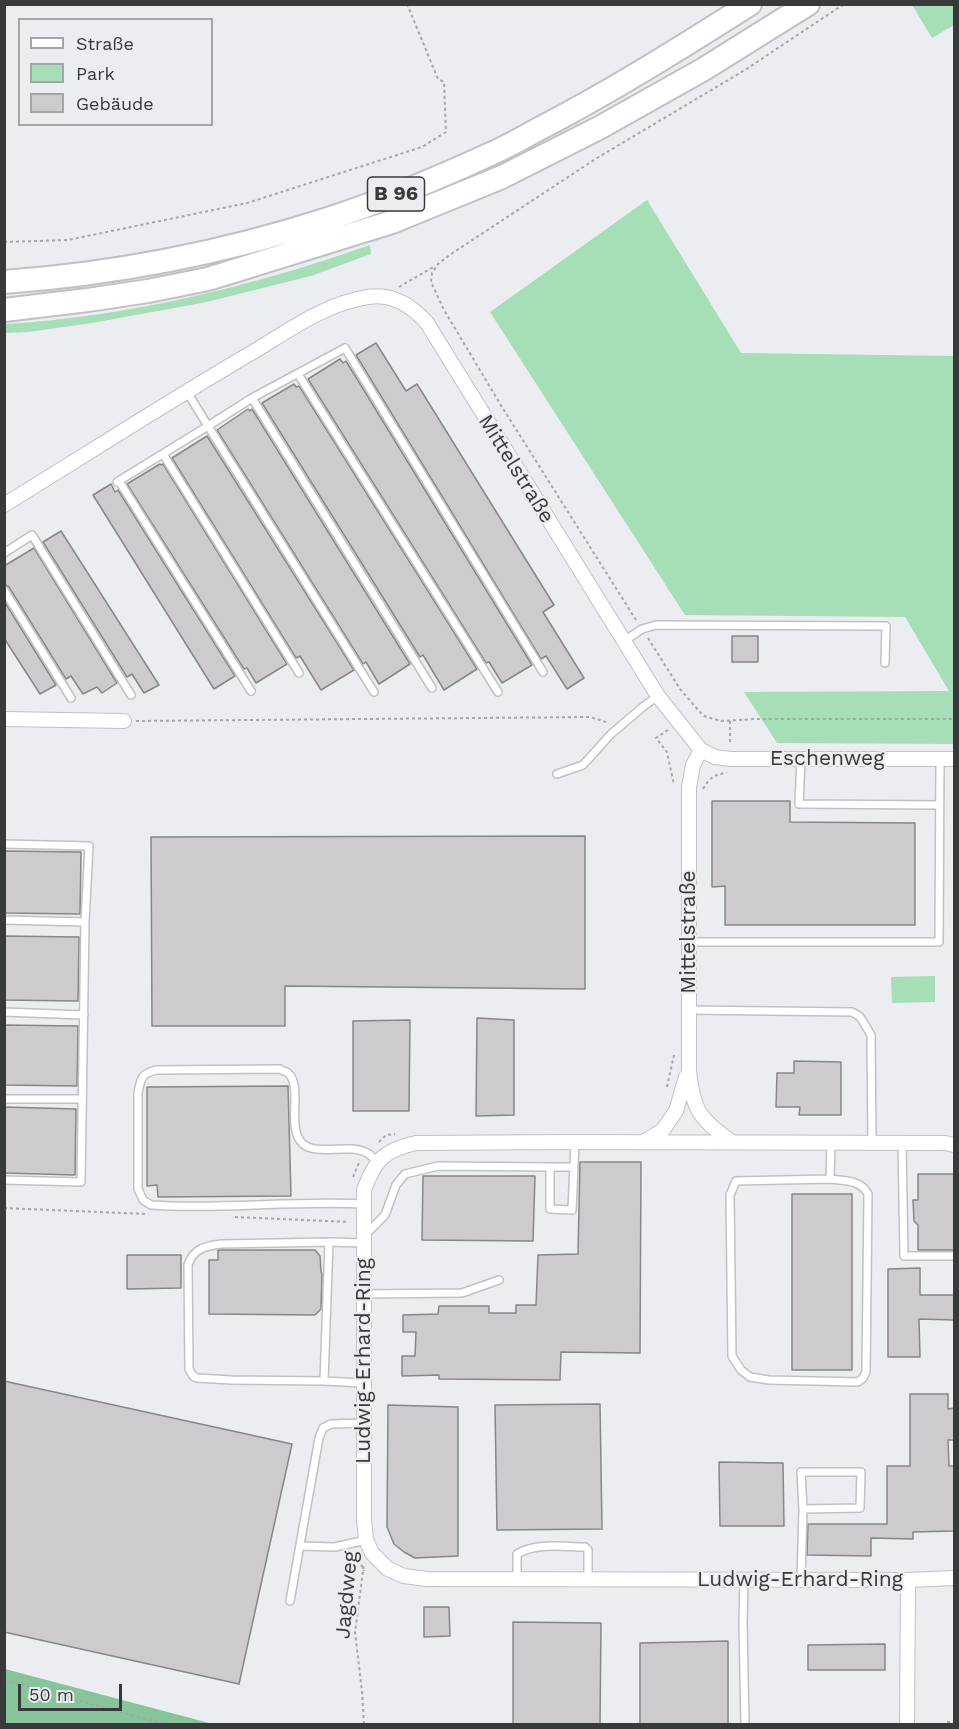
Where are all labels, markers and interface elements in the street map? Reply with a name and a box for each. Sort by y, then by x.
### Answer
legend [18,18,213,126]
text: Straße [76,33,134,54]
text: Park [76,63,115,84]
text: Gebäude [76,93,154,114]
road number: B 96 [368,177,424,211]
street label: Mittelstraße [473,410,559,528]
street label: Eschenweg [770,746,884,772]
street label: Mittelstraße [676,870,702,994]
street label: Ludwig-Erhard-Ring [351,1258,377,1464]
street label: Jagdweg [331,1550,363,1640]
street label: Ludwig-Erhard-Ring [697,1567,903,1593]
scale bar [21,1672,124,1710]
text: 50 m [29,1684,74,1705]

